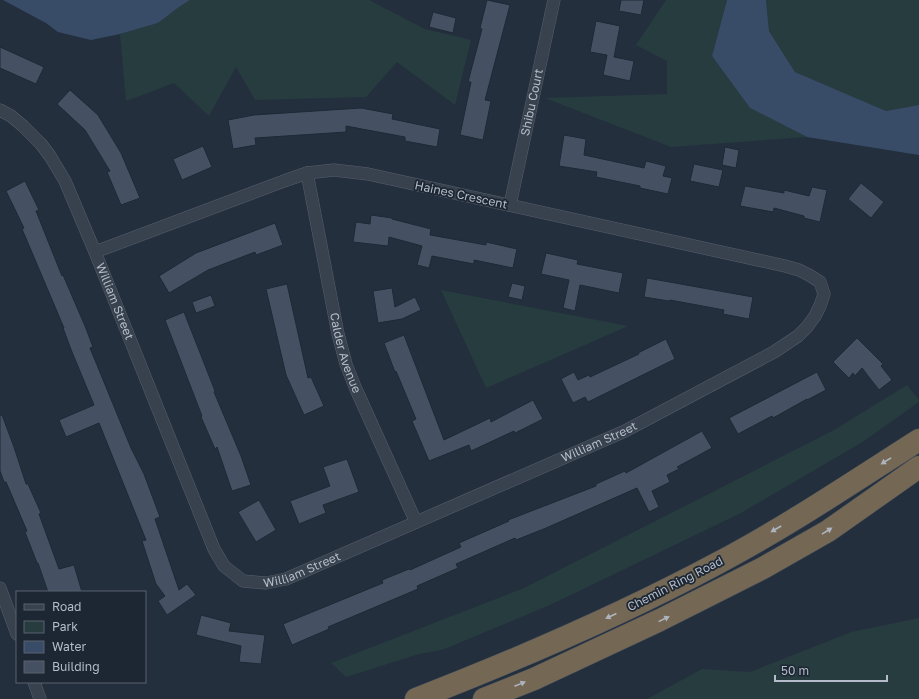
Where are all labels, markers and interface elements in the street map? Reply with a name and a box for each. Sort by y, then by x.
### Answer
street label: Shibu Court [517,67,546,137]
street label: Haines Crescent [413,177,509,212]
street label: William Street [93,260,137,342]
street label: Calder Avenue [327,311,365,395]
street label: William Street [559,418,640,465]
one-way arrow [880,457,892,464]
one-way arrow [770,526,782,533]
one-way arrow [822,527,833,534]
street label: William Street [262,548,343,590]
street label: Chemin Ring Road [624,553,725,614]
legend [16,591,146,683]
text: Road [52,599,81,614]
one-way arrow [605,613,617,619]
one-way arrow [658,615,669,622]
text: Park [52,619,78,634]
text: Water [52,639,86,654]
scale bar [775,657,887,683]
text: Building [52,659,100,674]
text: 50 m [781,663,809,678]
one-way arrow [515,681,527,687]

